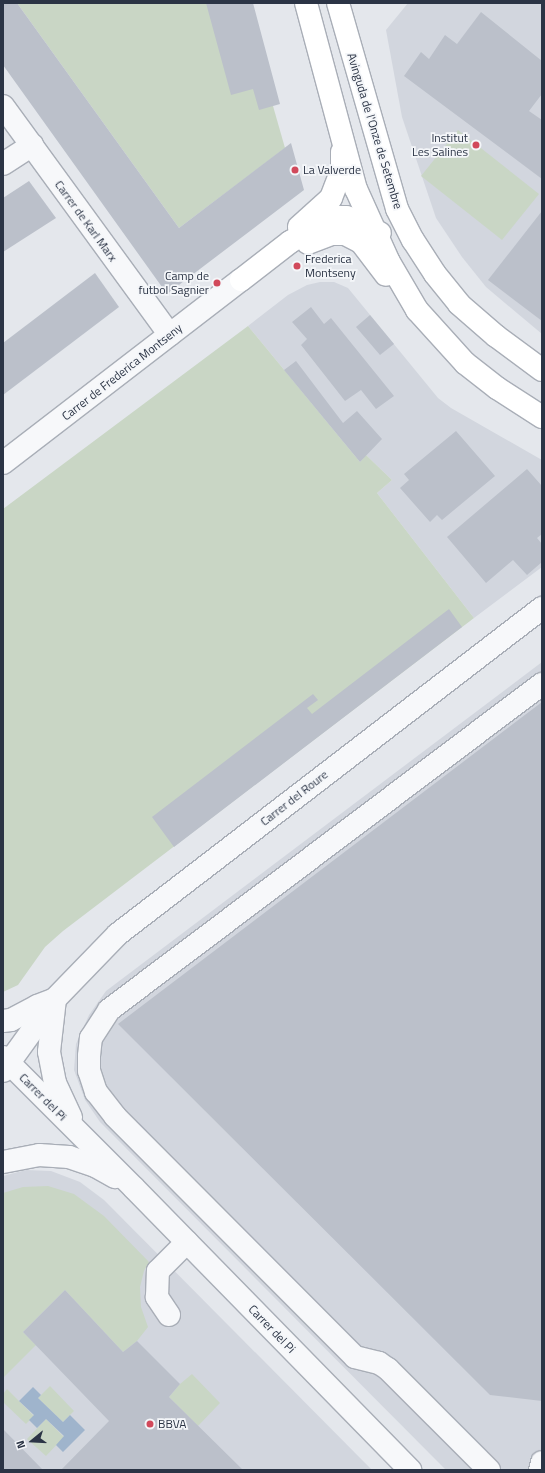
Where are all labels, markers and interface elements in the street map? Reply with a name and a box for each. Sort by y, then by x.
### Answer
street label: Avinguda de l'Onze de Setembre [344,51,406,211]
place label: Institut Les Salines [412,131,468,159]
marker: Institut Les Salines [471,140,481,150]
place label: La Valverde [303,163,361,177]
marker: La Valverde [290,165,300,175]
street label: Carrer de Karl Marx [52,178,120,264]
place label: Frederica Montseny [305,252,356,280]
marker: Frederica Montseny [292,261,302,271]
place label: Camp de futbol Sagnier [138,269,209,297]
marker: Camp de futbol Sagnier [212,278,222,288]
street label: Carrer de Frederica Montseny [59,321,185,423]
street label: Carrer del Roure [257,767,331,829]
street label: Carrer del Pi [16,1070,70,1124]
street label: Carrer del Pi [246,1302,298,1356]
place label: BBVA [158,1417,186,1431]
marker: BBVA [145,1419,155,1429]
north arrow [12,1421,52,1461]
text: N [12,1439,29,1451]

